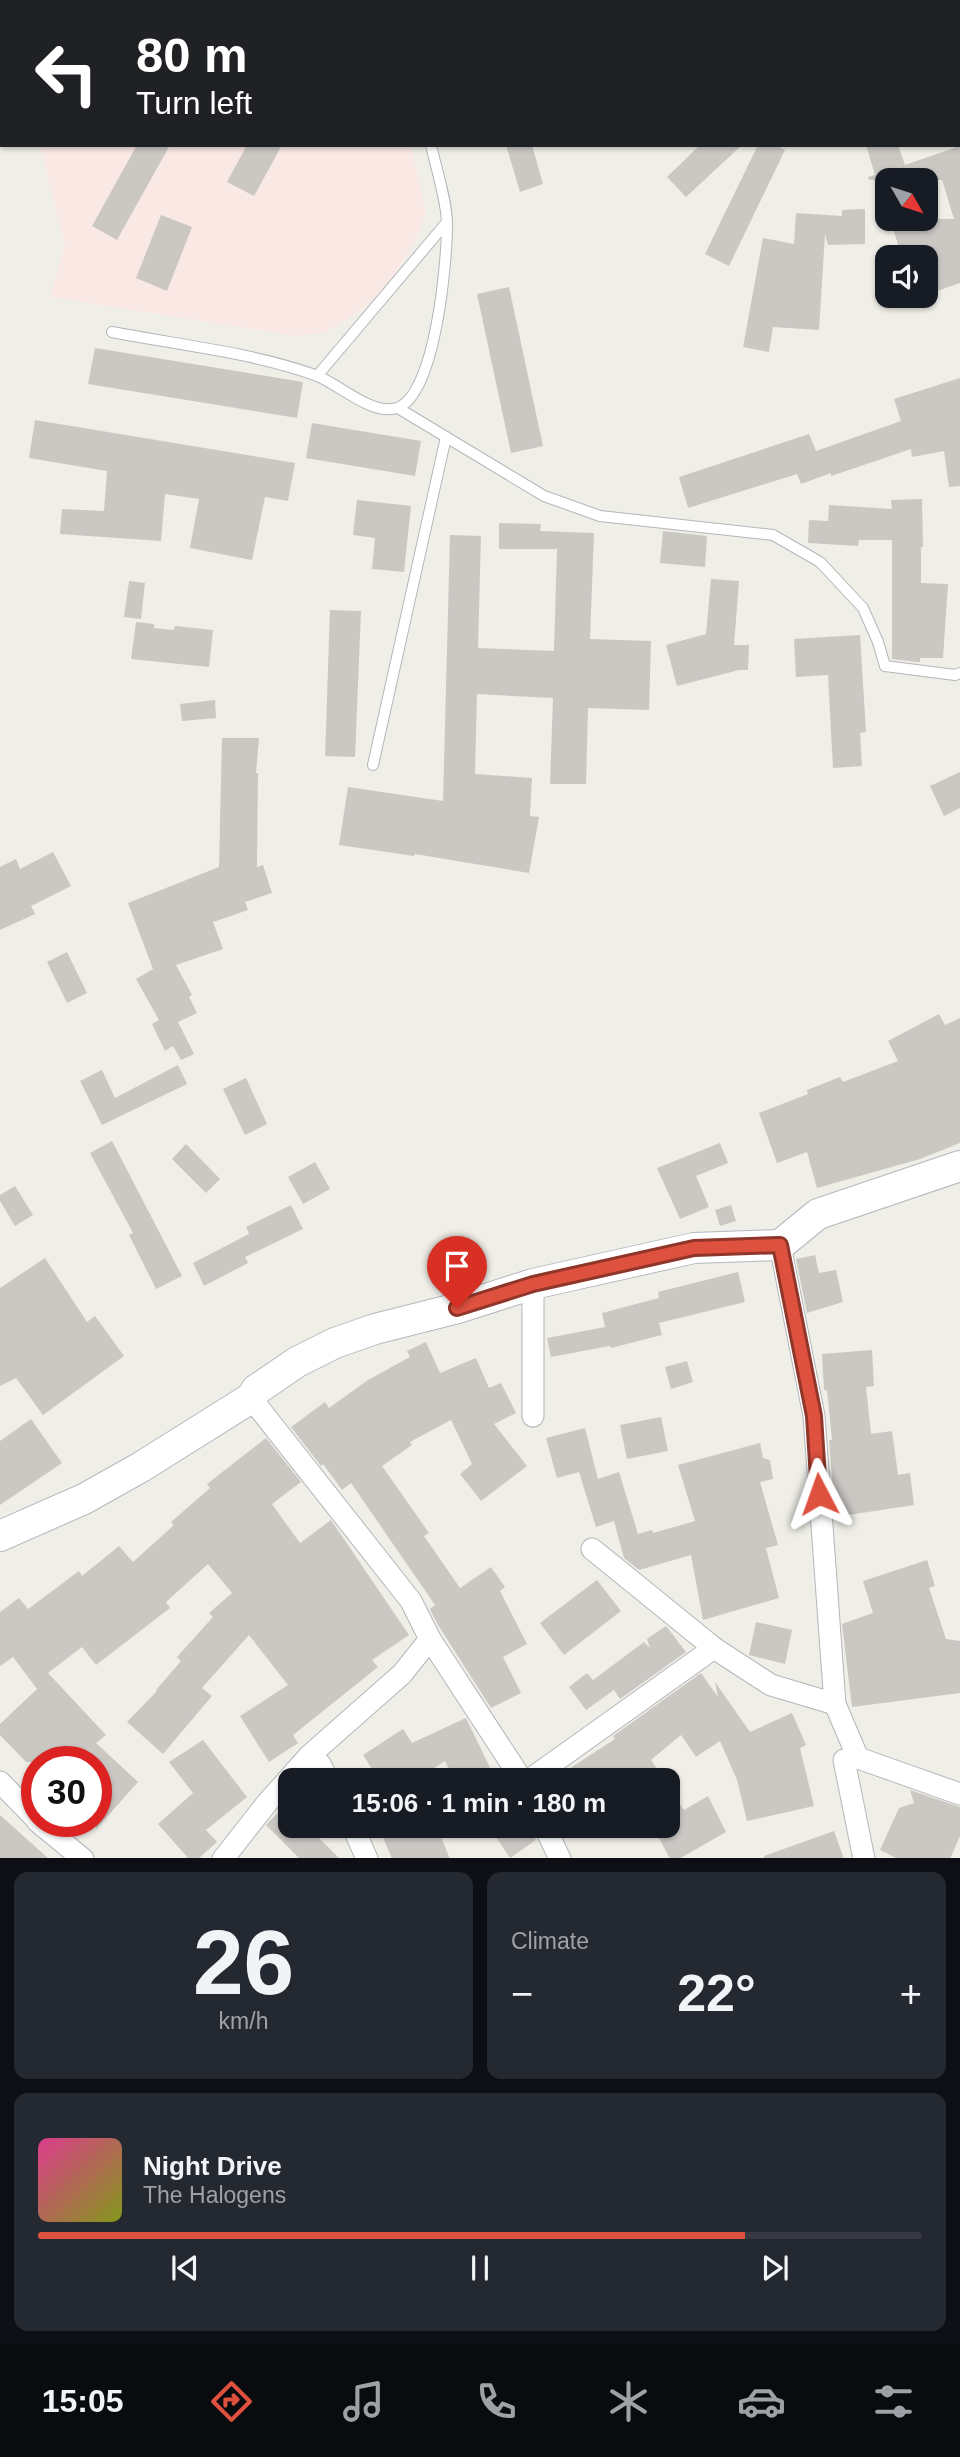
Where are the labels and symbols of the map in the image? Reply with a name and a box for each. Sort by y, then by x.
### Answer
north arrow [875,168,938,231]
pin [427,1236,487,1308]
position arrow [782,1457,856,1531]
speed limit sign: 30 [21,1746,112,1837]

